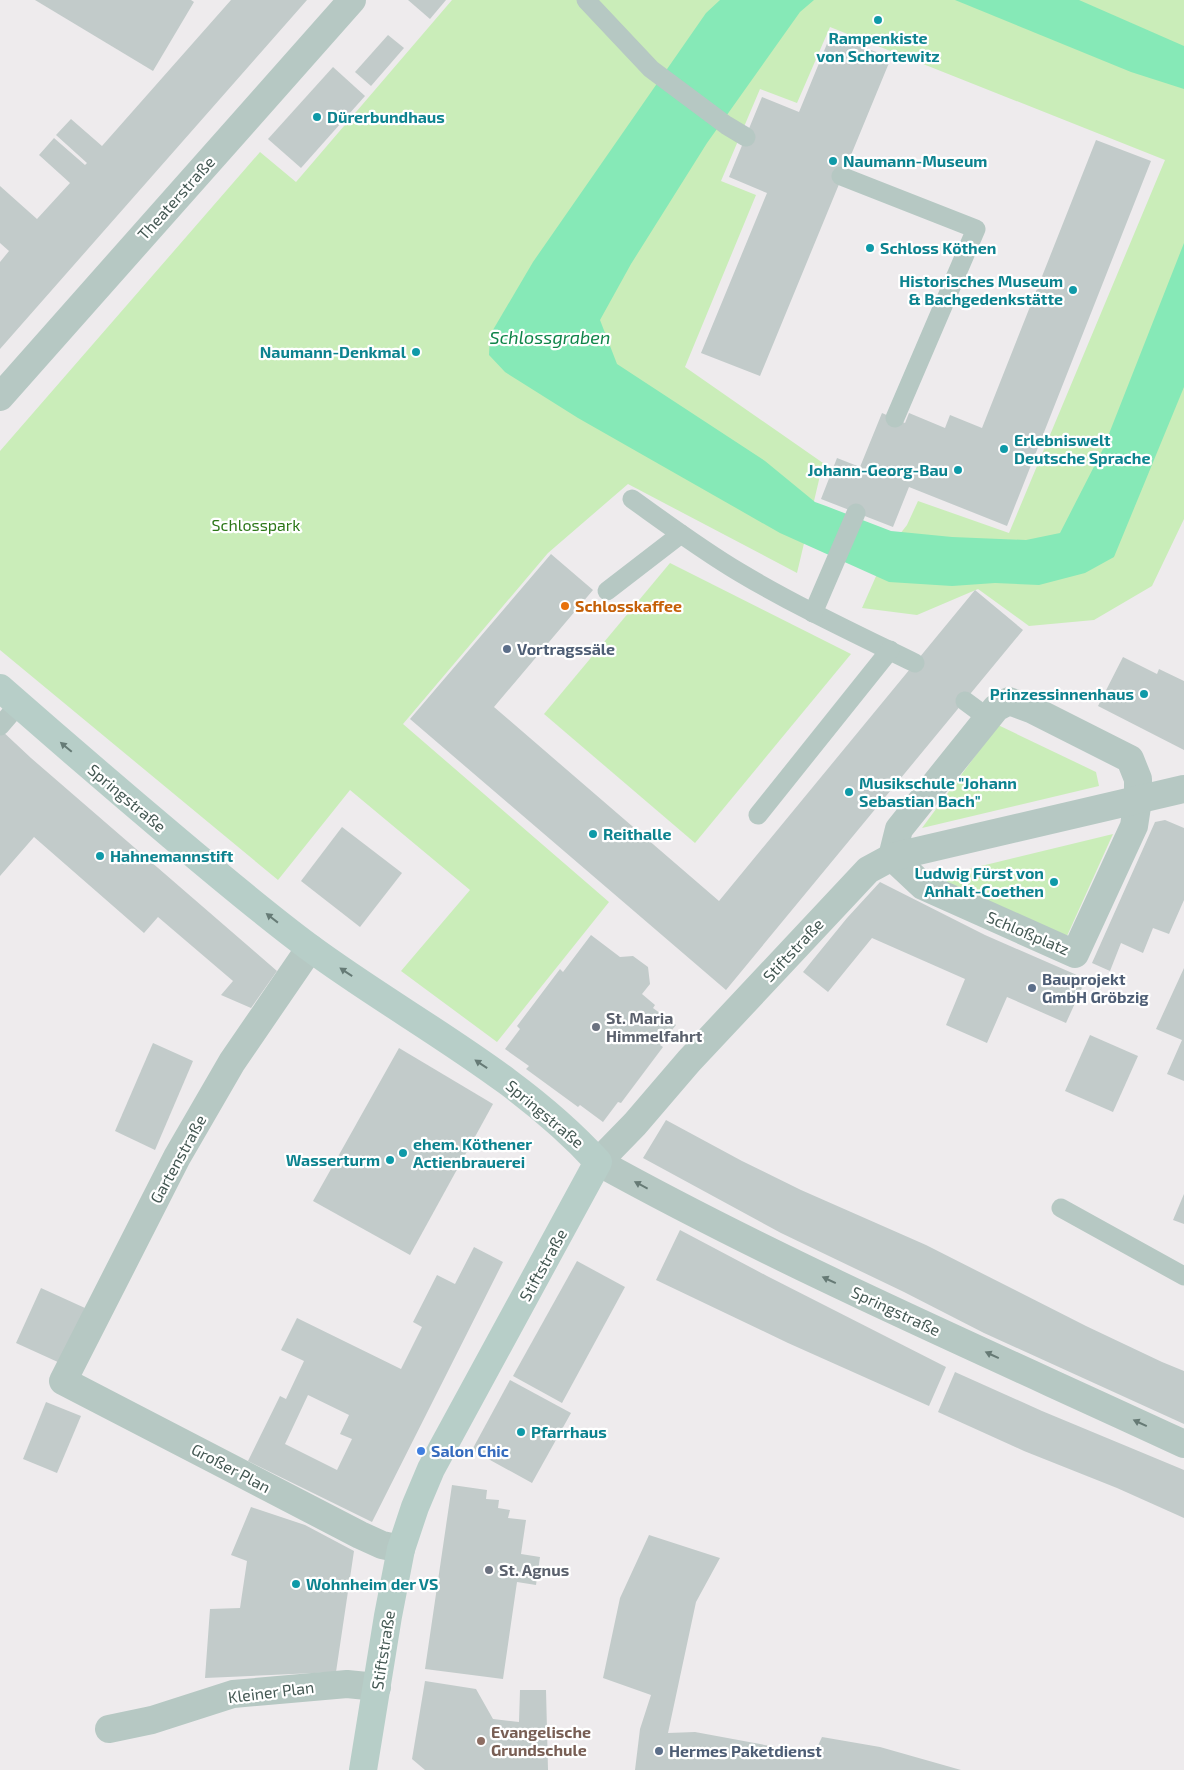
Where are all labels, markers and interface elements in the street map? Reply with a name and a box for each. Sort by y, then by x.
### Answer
marker: Rampenkiste von Schortewitz [872,14,884,26]
place label: Rampenkiste von Schortewitz [816,28,940,65]
place label: Dürerbundhaus [327,107,445,126]
marker: Dürerbundhaus [311,111,323,123]
place label: Naumann-Museum [843,151,987,170]
street label: Theaterstraße [133,152,218,243]
marker: Naumann-Museum [827,155,839,167]
place label: Schloss Köthen [880,238,996,257]
marker: Schloss Köthen [864,242,876,254]
place label: Historisches Museum & Bachgedenkstätte [899,271,1063,308]
marker: Historisches Museum & Bachgedenkstätte [1067,284,1079,296]
water label: Schlossgraben [490,326,610,348]
place label: Naumann-Denkmal [260,342,407,361]
marker: Naumann-Denkmal [410,346,422,358]
place label: Erlebniswelt Deutsche Sprache [1014,430,1150,467]
marker: Erlebniswelt Deutsche Sprache [998,443,1010,455]
place label: Johann-Georg-Bau [808,460,948,479]
marker: Johann-Georg-Bau [952,464,964,476]
park label: Schlosspark [212,515,300,534]
place label: Schlosskaffee [575,596,682,615]
marker: Schlosskaffee [559,600,571,612]
place label: Vortragssäle [517,639,615,658]
marker: Vortragssäle [501,643,513,655]
place label: Prinzessinnenhaus [990,684,1134,703]
marker: Prinzessinnenhaus [1138,688,1150,700]
one-way arrow [60,741,73,752]
street label: Springstraße [85,760,170,836]
place label: Musikschule "Johann Sebastian Bach" [859,773,1017,810]
marker: Musikschule "Johann Sebastian Bach" [843,786,855,798]
place label: Reithalle [603,824,672,843]
marker: Reithalle [587,828,599,840]
place label: Hahnemannstift [110,846,234,865]
marker: Hahnemannstift [94,850,106,862]
place label: Ludwig Fürst von Anhalt-Coethen [914,863,1044,900]
marker: Ludwig Fürst von Anhalt-Coethen [1048,876,1060,888]
street label: Schloßplatz [984,907,1072,958]
one-way arrow [266,912,279,923]
street label: Stiftstraße [758,914,827,985]
one-way arrow [340,968,353,977]
place label: Bauprojekt GmbH Gröbzig [1042,969,1149,1006]
marker: Bauprojekt GmbH Gröbzig [1026,982,1038,994]
place label: St. Maria Himmelfahrt [606,1008,703,1045]
marker: St. Maria Himmelfahrt [590,1021,602,1033]
one-way arrow [474,1059,488,1069]
street label: Springstraße [503,1076,588,1152]
street label: Gartenstraße [145,1111,210,1206]
place label: ehem. Köthener Actienbrauerei [413,1134,532,1171]
marker: ehem. Köthener Actienbrauerei [397,1147,409,1159]
place label: Wasserturm [286,1150,380,1169]
marker: Wasserturm [384,1154,396,1166]
one-way arrow [634,1181,648,1190]
street label: Stiftstraße [515,1225,570,1304]
one-way arrow [822,1275,836,1283]
street label: Springstraße [849,1282,944,1339]
one-way arrow [985,1351,999,1359]
one-way arrow [1133,1419,1147,1427]
place label: Pfarrhaus [531,1422,607,1441]
marker: Pfarrhaus [515,1426,527,1438]
street label: Großer Plan [189,1439,274,1496]
place label: Salon Chic [431,1441,509,1460]
marker: Salon Chic [415,1445,427,1457]
place label: St. Agnus [499,1560,569,1579]
marker: St. Agnus [483,1564,495,1576]
place label: Wohnheim der VS [306,1574,438,1593]
marker: Wohnheim der VS [290,1578,302,1590]
street label: Stiftstraße [367,1609,398,1691]
street label: Kleiner Plan [227,1677,315,1706]
place label: Evangelische Grundschule [491,1722,591,1759]
marker: Evangelische Grundschule [475,1735,487,1747]
place label: Hermes Paketdienst [669,1741,822,1760]
marker: Hermes Paketdienst [653,1745,665,1757]

